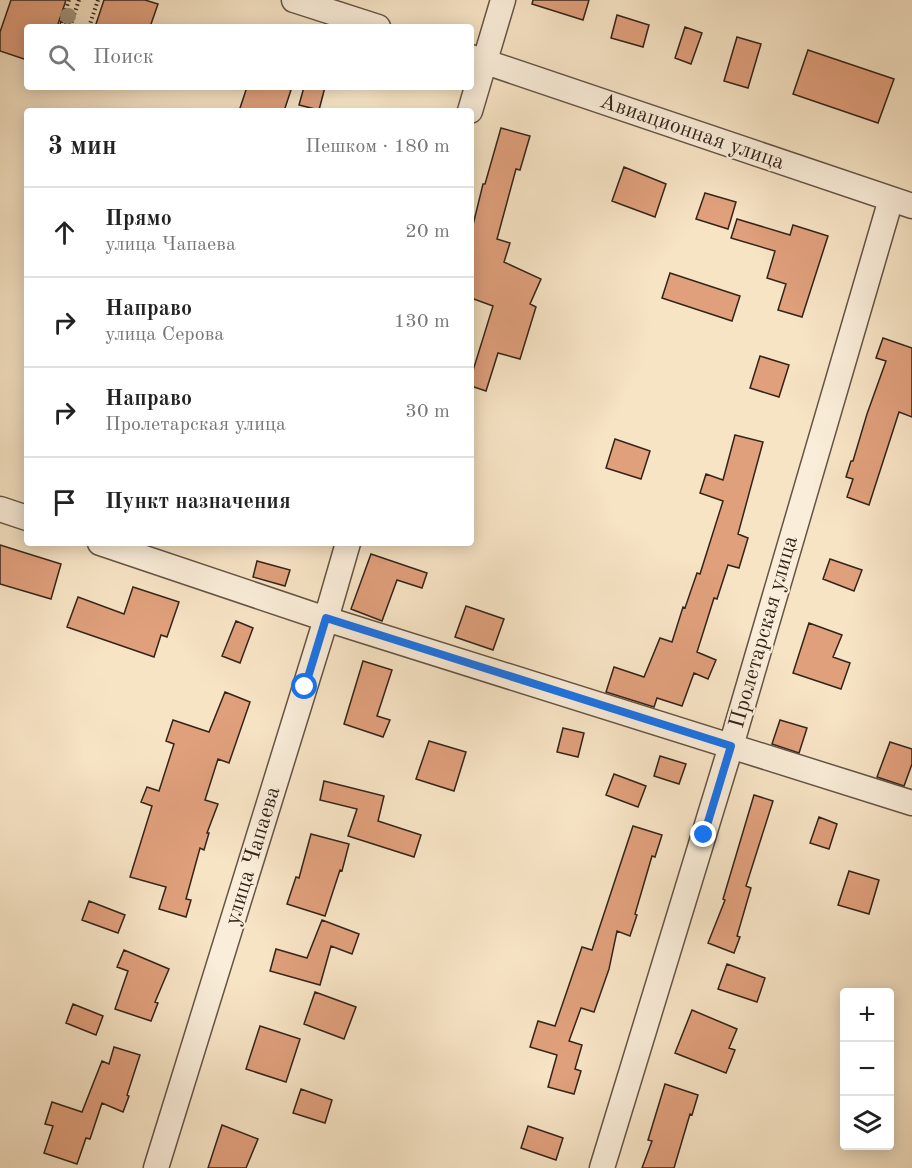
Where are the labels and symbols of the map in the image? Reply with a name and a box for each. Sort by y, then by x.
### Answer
street label: Авиационная улица [597,90,787,174]
street label: Пролетарская улица [726,533,802,731]
route start [291,673,317,699]
street label: улица Чапаева [221,784,285,928]
route end [690,821,716,847]

